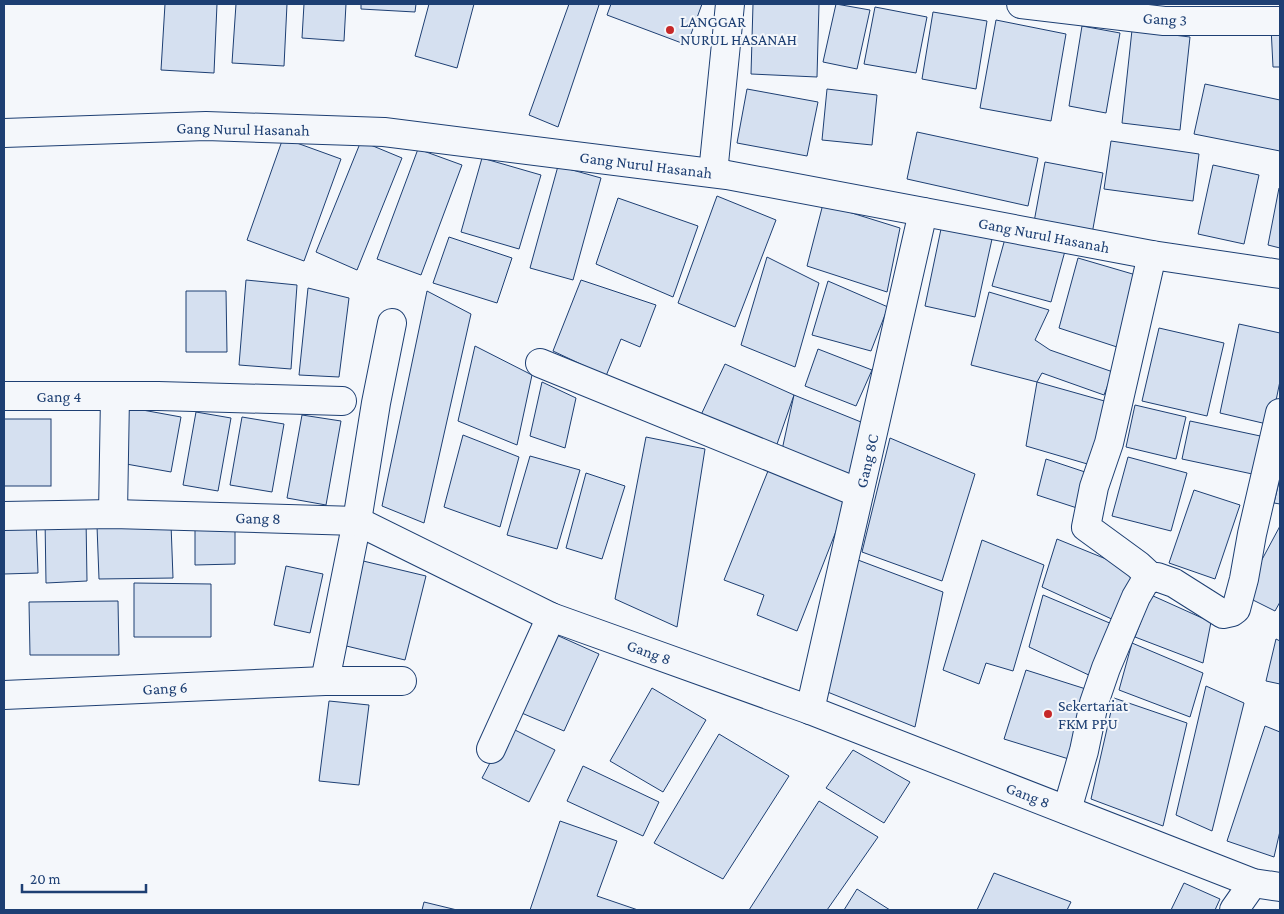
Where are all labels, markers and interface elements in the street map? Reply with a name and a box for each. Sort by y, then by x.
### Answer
street label: Gang 3 [1142,9,1188,30]
place label: LANGGAR NURUL HASANAH [680,13,797,48]
marker: LANGGAR NURUL HASANAH [664,24,676,36]
street label: Gang Nurul Hasanah [176,119,310,140]
street label: Gang Nurul Hasanah [579,148,714,183]
street label: Gang Nurul Hasanah [977,214,1111,257]
street label: Gang 4 [36,388,82,406]
street label: Gang 8C [853,432,882,490]
street label: Gang 8 [235,509,281,528]
street label: Gang 8 [624,636,673,669]
street label: Gang 6 [142,678,188,699]
place label: Sekertariat FKM PPU [1058,697,1129,732]
marker: Sekertariat FKM PPU [1042,708,1054,720]
street label: Gang 8 [1003,779,1052,812]
scale bar [22,862,146,894]
text: 20 m [30,871,61,887]

